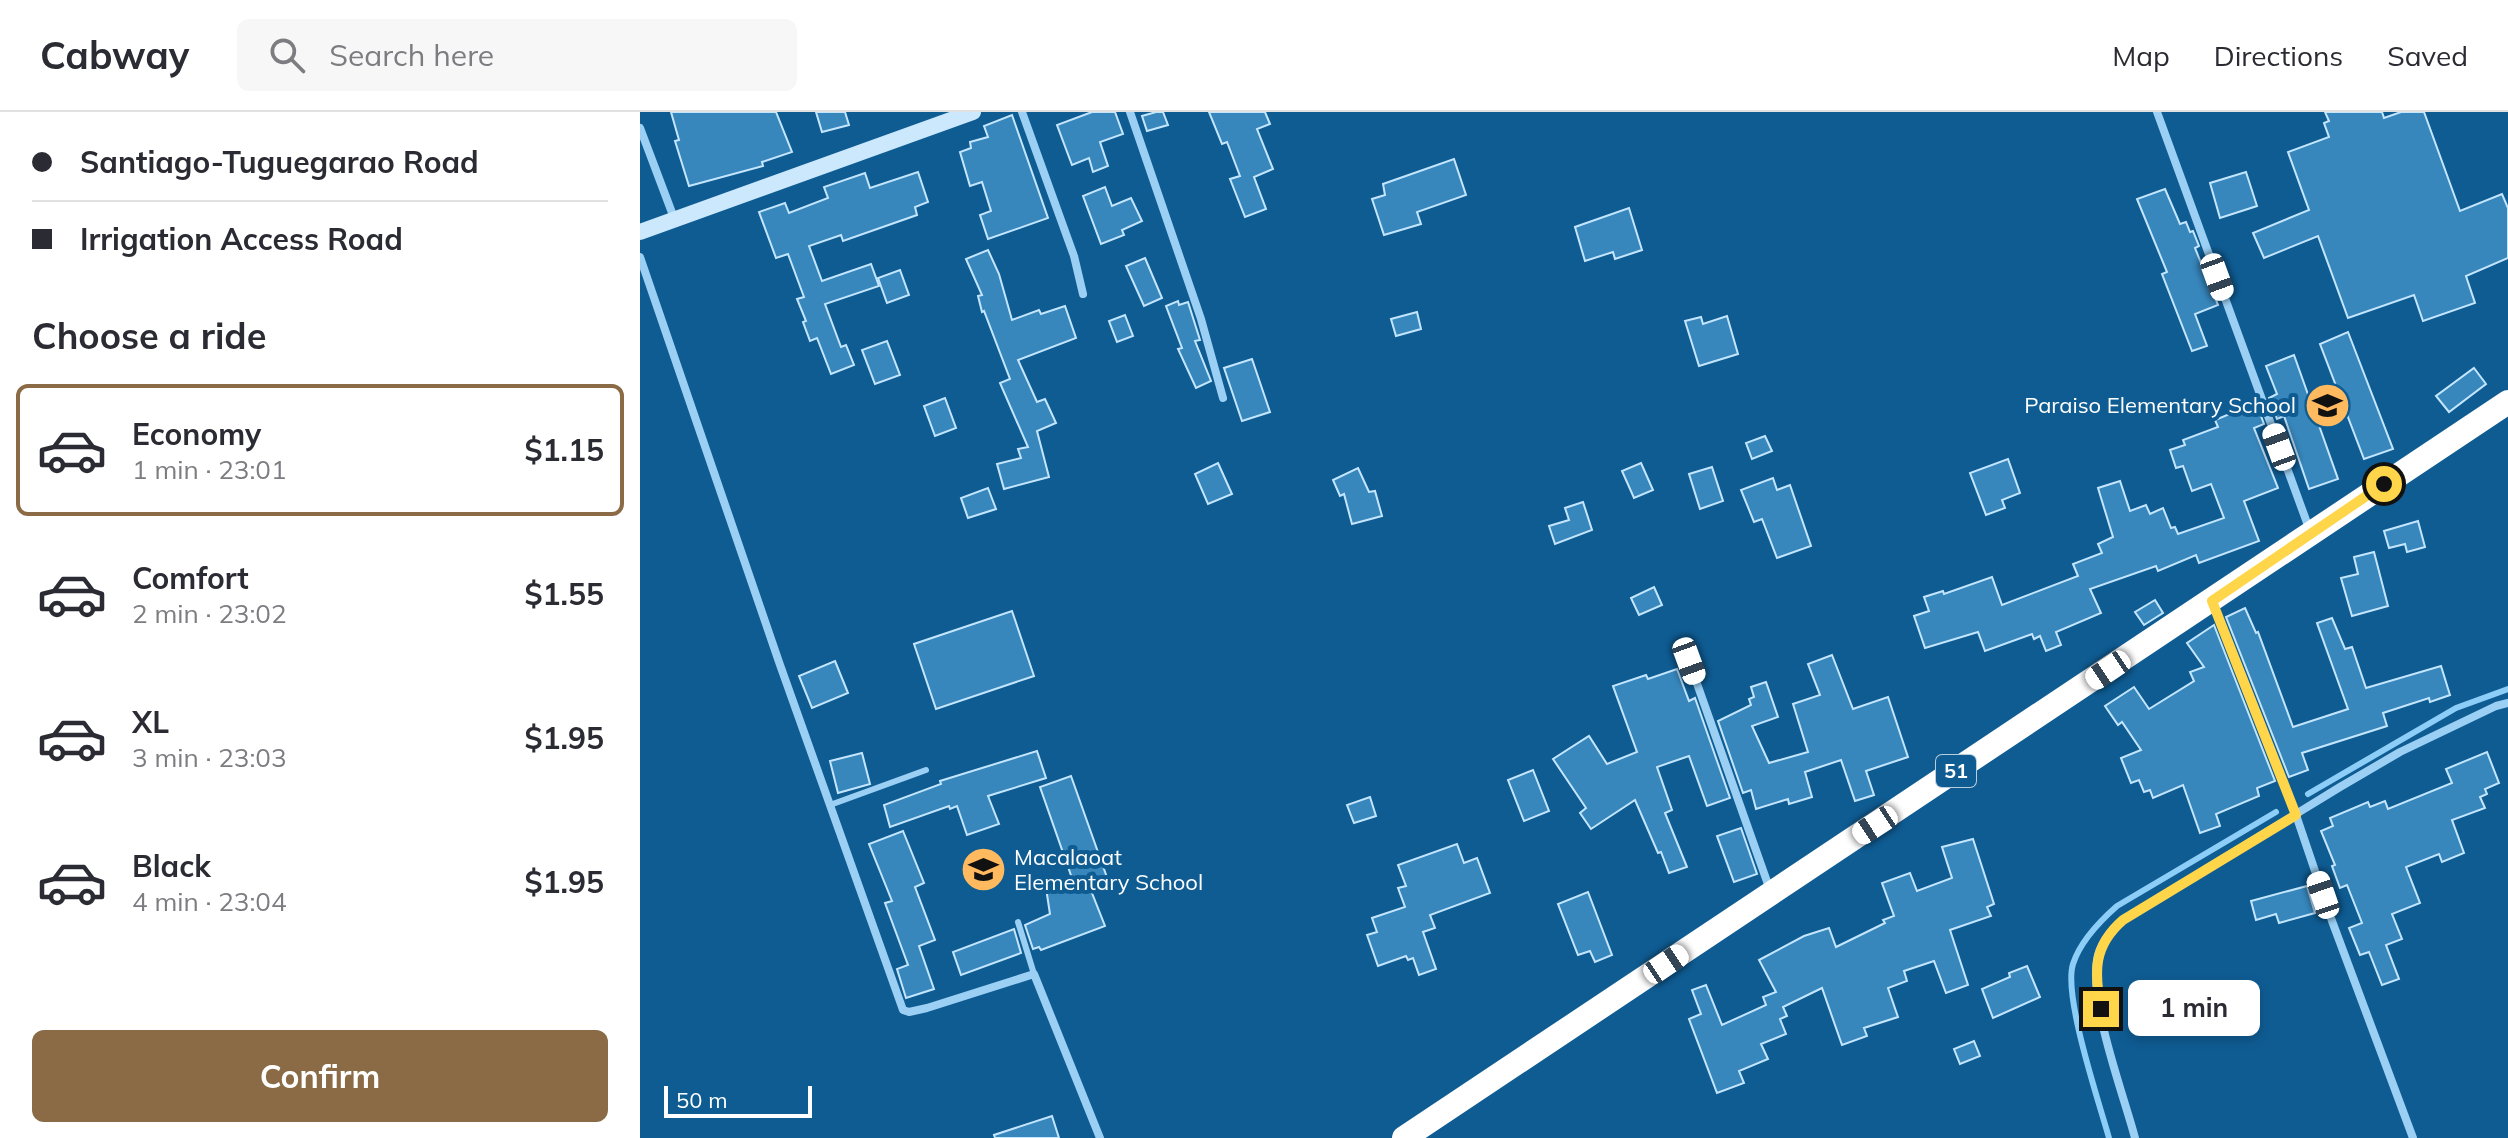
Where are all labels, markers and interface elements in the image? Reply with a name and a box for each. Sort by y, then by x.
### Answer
search box [237,19,797,91]
text: Cabway [40,31,189,79]
icon: search [265,33,309,77]
text: Search here [329,36,494,74]
text: Map [2112,38,2170,73]
text: Directions [2214,38,2343,73]
text: Saved [2387,38,2468,73]
text: Santiago-Tuguegarao Road [80,143,479,181]
text: Irrigation Access Road [80,220,403,258]
car [2198,250,2236,304]
text: Choose a ride [32,313,266,358]
school or university icon: Paraiso Elementary School [2303,381,2351,429]
place label: Paraiso Elementary School [2024,391,2296,419]
icon: car [36,414,108,486]
text: Economy [132,415,261,453]
car [2260,420,2298,474]
text: $1.15 [525,431,604,469]
text: 1 min · 23:01 [132,453,287,486]
route start [2366,466,2402,502]
icon: car [36,558,108,630]
text: Comfort [132,559,249,597]
text: $1.55 [525,575,604,613]
text: 2 min · 23:02 [132,597,287,630]
car [1670,634,1708,688]
car [2081,647,2135,693]
icon: car [36,702,108,774]
text: XL [132,703,169,741]
text: $1.95 [525,719,604,757]
text: 3 min · 23:03 [132,741,287,774]
road number: 51 [1936,755,1976,787]
car [1848,802,1902,848]
place label: Macalaoat Elementary School [1014,843,1203,896]
icon: car [36,846,108,918]
school or university icon: Macalaoat Elementary School [959,846,1007,894]
text: Black [132,847,211,885]
text: $1.95 [525,863,604,901]
car [2304,868,2342,922]
text: 4 min · 23:04 [132,885,287,918]
car [1639,941,1693,987]
callout: 1 min [2129,981,2261,1037]
route end [2083,991,2119,1027]
text: 1 min [2160,991,2228,1024]
button: Confirm [32,1030,608,1122]
scale bar [664,1082,812,1118]
text: 50 m [676,1086,727,1114]

